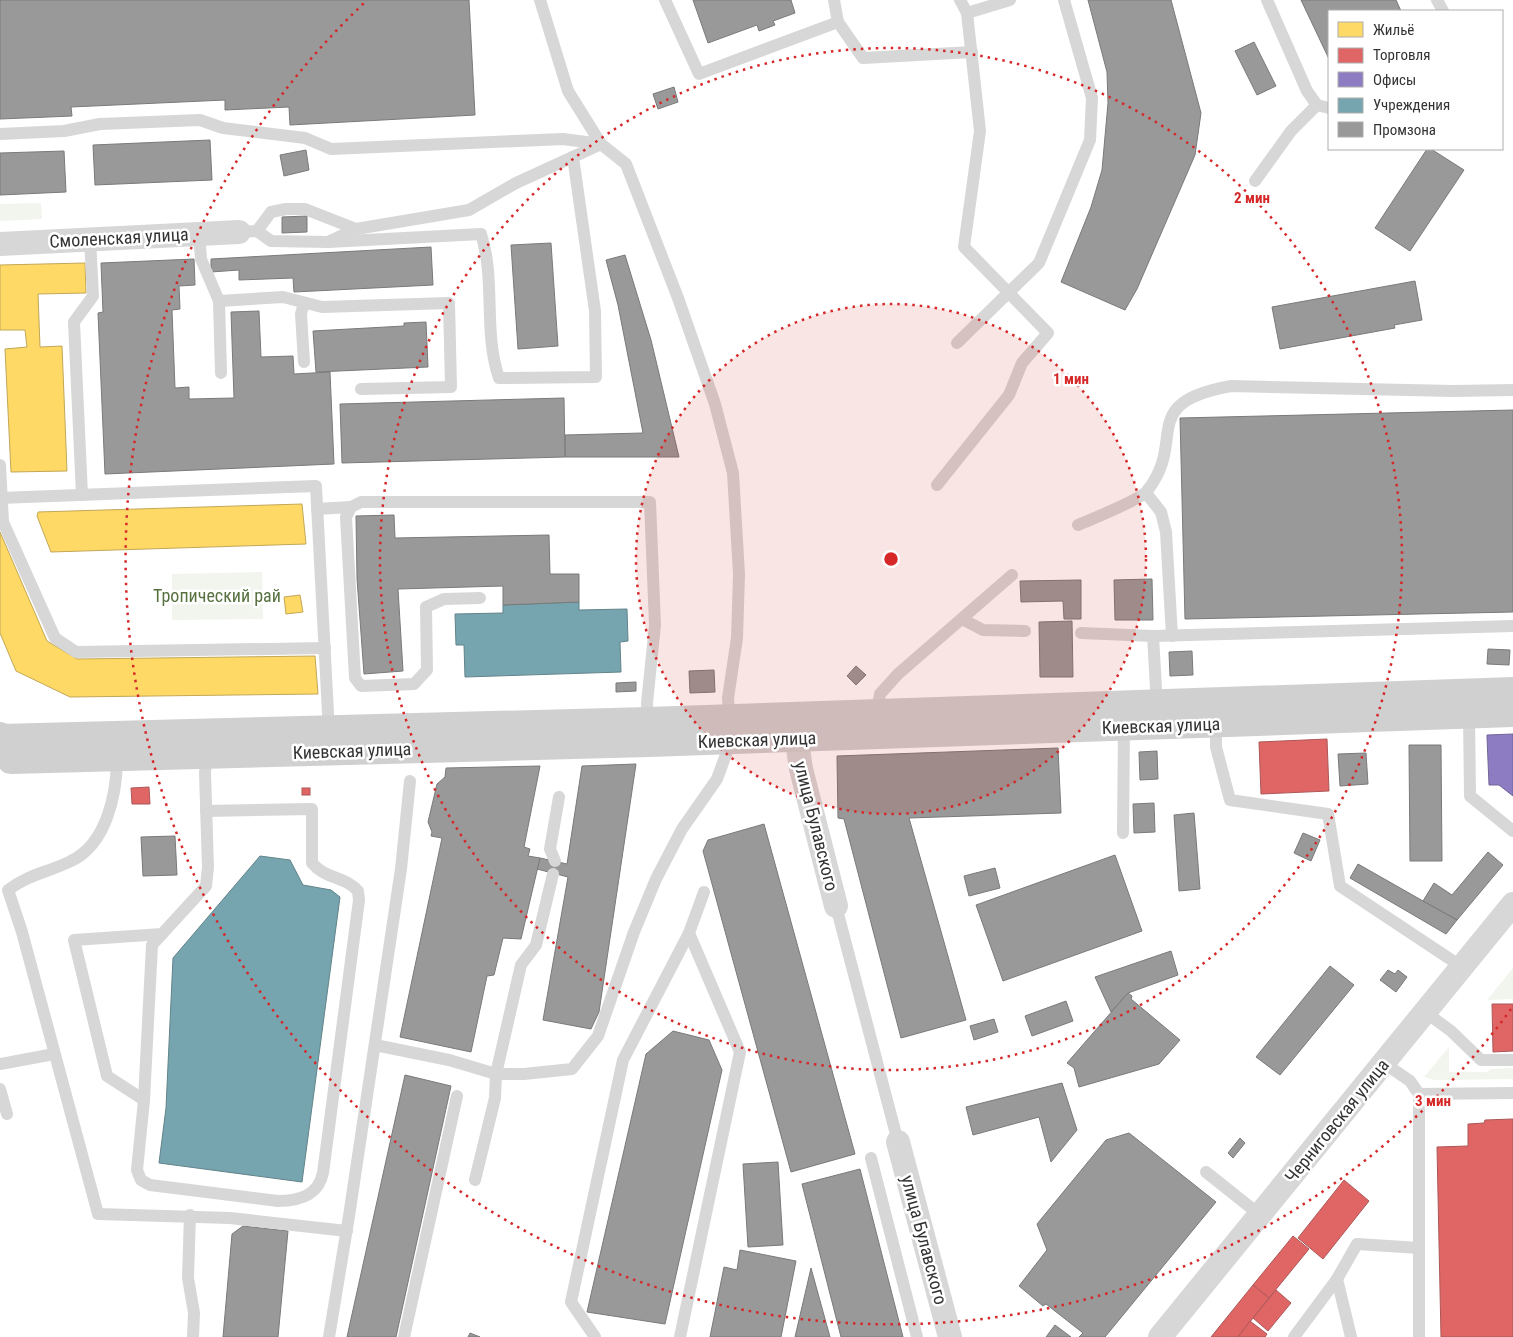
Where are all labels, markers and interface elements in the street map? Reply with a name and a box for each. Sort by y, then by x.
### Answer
legend [1328,10,1503,150]
text: Жильё [1373,21,1414,39]
text: Торговля [1373,46,1430,64]
text: Офисы [1373,71,1416,89]
text: Учреждения [1373,96,1450,114]
text: Промзона [1373,121,1436,139]
text: 2 мин [1234,189,1270,207]
street label: Смоленская улица [49,223,189,252]
text: 1 мин [1053,370,1089,388]
centre of rings [882,550,900,568]
park label: Тропический рай [153,585,281,606]
street label: Киевская улица [1101,713,1221,738]
street label: Киевская улица [697,727,817,752]
street label: Киевская улица [292,738,412,763]
street label: улица Булавского [790,759,843,893]
street label: Черниговская улица [1280,1055,1393,1187]
text: 3 мин [1415,1092,1451,1110]
street label: улица Булавского [897,1173,952,1307]

